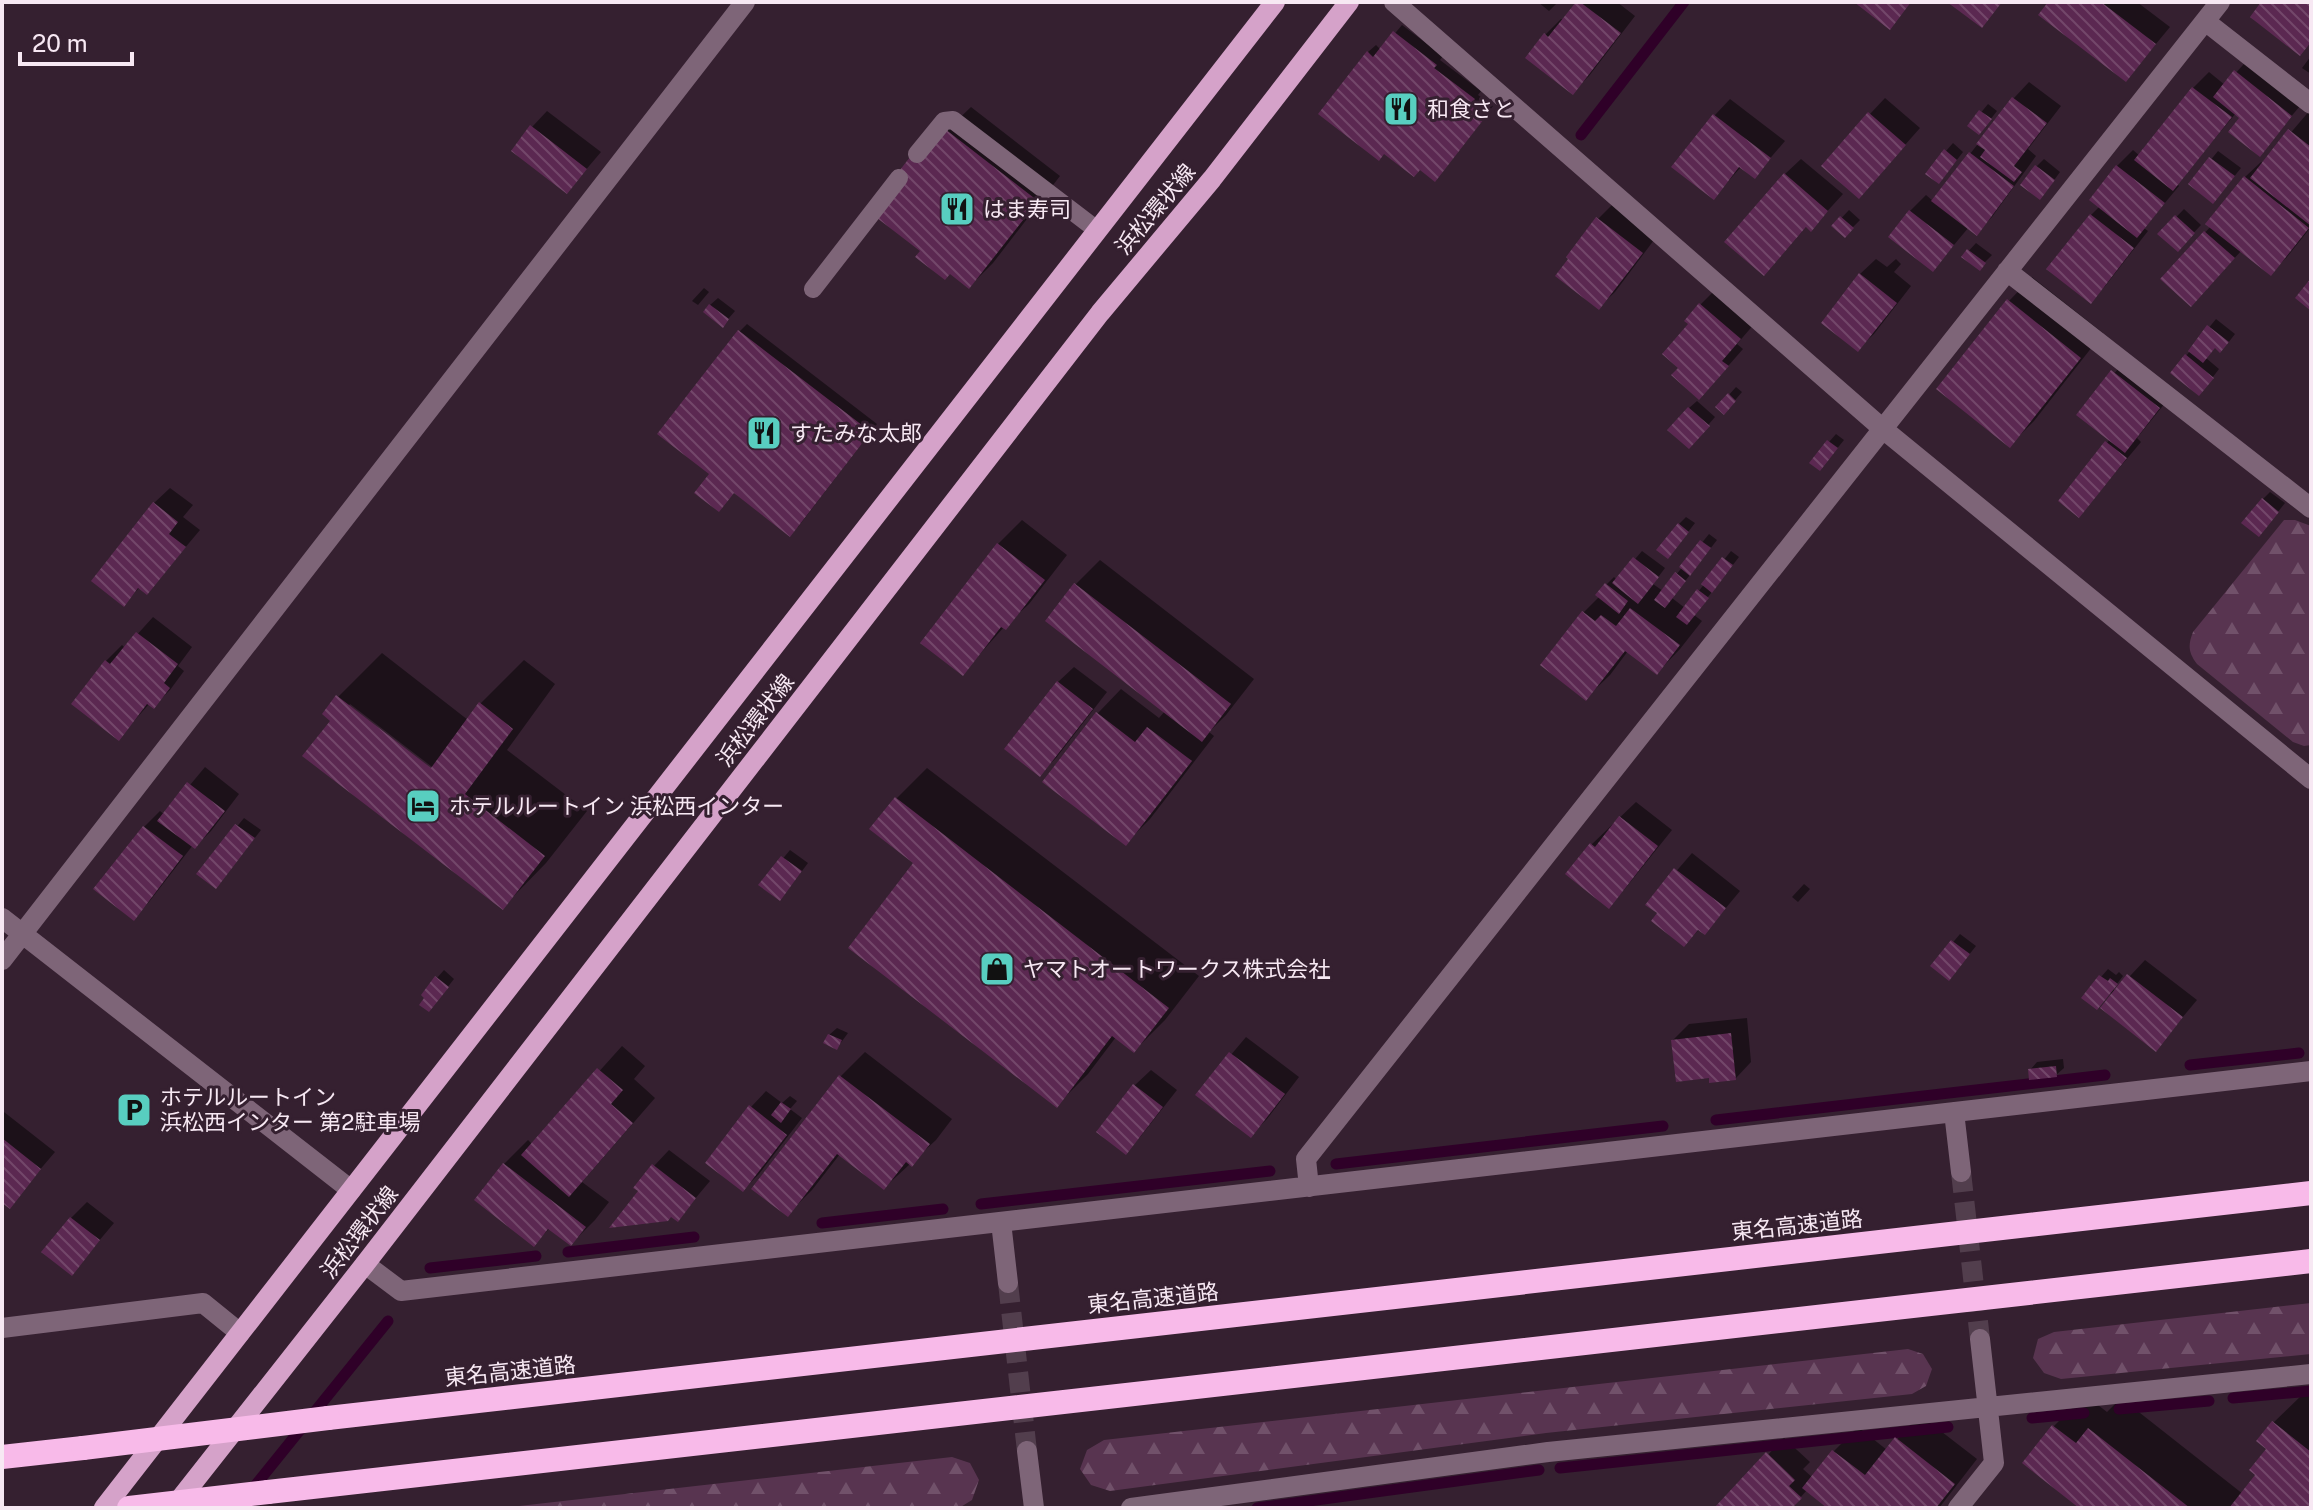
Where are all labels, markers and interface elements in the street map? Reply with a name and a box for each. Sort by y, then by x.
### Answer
scale bar [20,16,132,66]
text: 20 m [32,29,88,57]
restaurant icon: 和食さと [1382,90,1420,128]
place label: 和食さと [1427,96,1515,122]
street label: 浜松環状線 [1110,159,1200,259]
restaurant icon: はま寿司 [938,190,976,228]
place label: はま寿司 [983,196,1071,222]
restaurant icon: すたみな太郎 [745,414,783,452]
place label: すたみな太郎 [790,420,922,446]
street label: 浜松環状線 [711,669,799,771]
hotel icon: ホテルルートイン 浜松西インター [404,787,442,825]
place label: ホテルルートイン 浜松西インター [449,793,784,819]
shop icon: ヤマトオートワークス株式会社 [978,950,1016,988]
place label: ヤマトオートワークス株式会社 [1023,956,1330,982]
place label: ホテルルートイン 浜松西インター 第2駐車場 [160,1084,420,1135]
parking icon: ホテルルートイン 浜松西インター 第2駐車場 [115,1091,153,1129]
street label: 浜松環状線 [315,1181,403,1283]
street label: 東名高速道路 [1730,1205,1864,1245]
street label: 東名高速道路 [1086,1278,1220,1318]
street label: 東名高速道路 [443,1351,577,1391]

